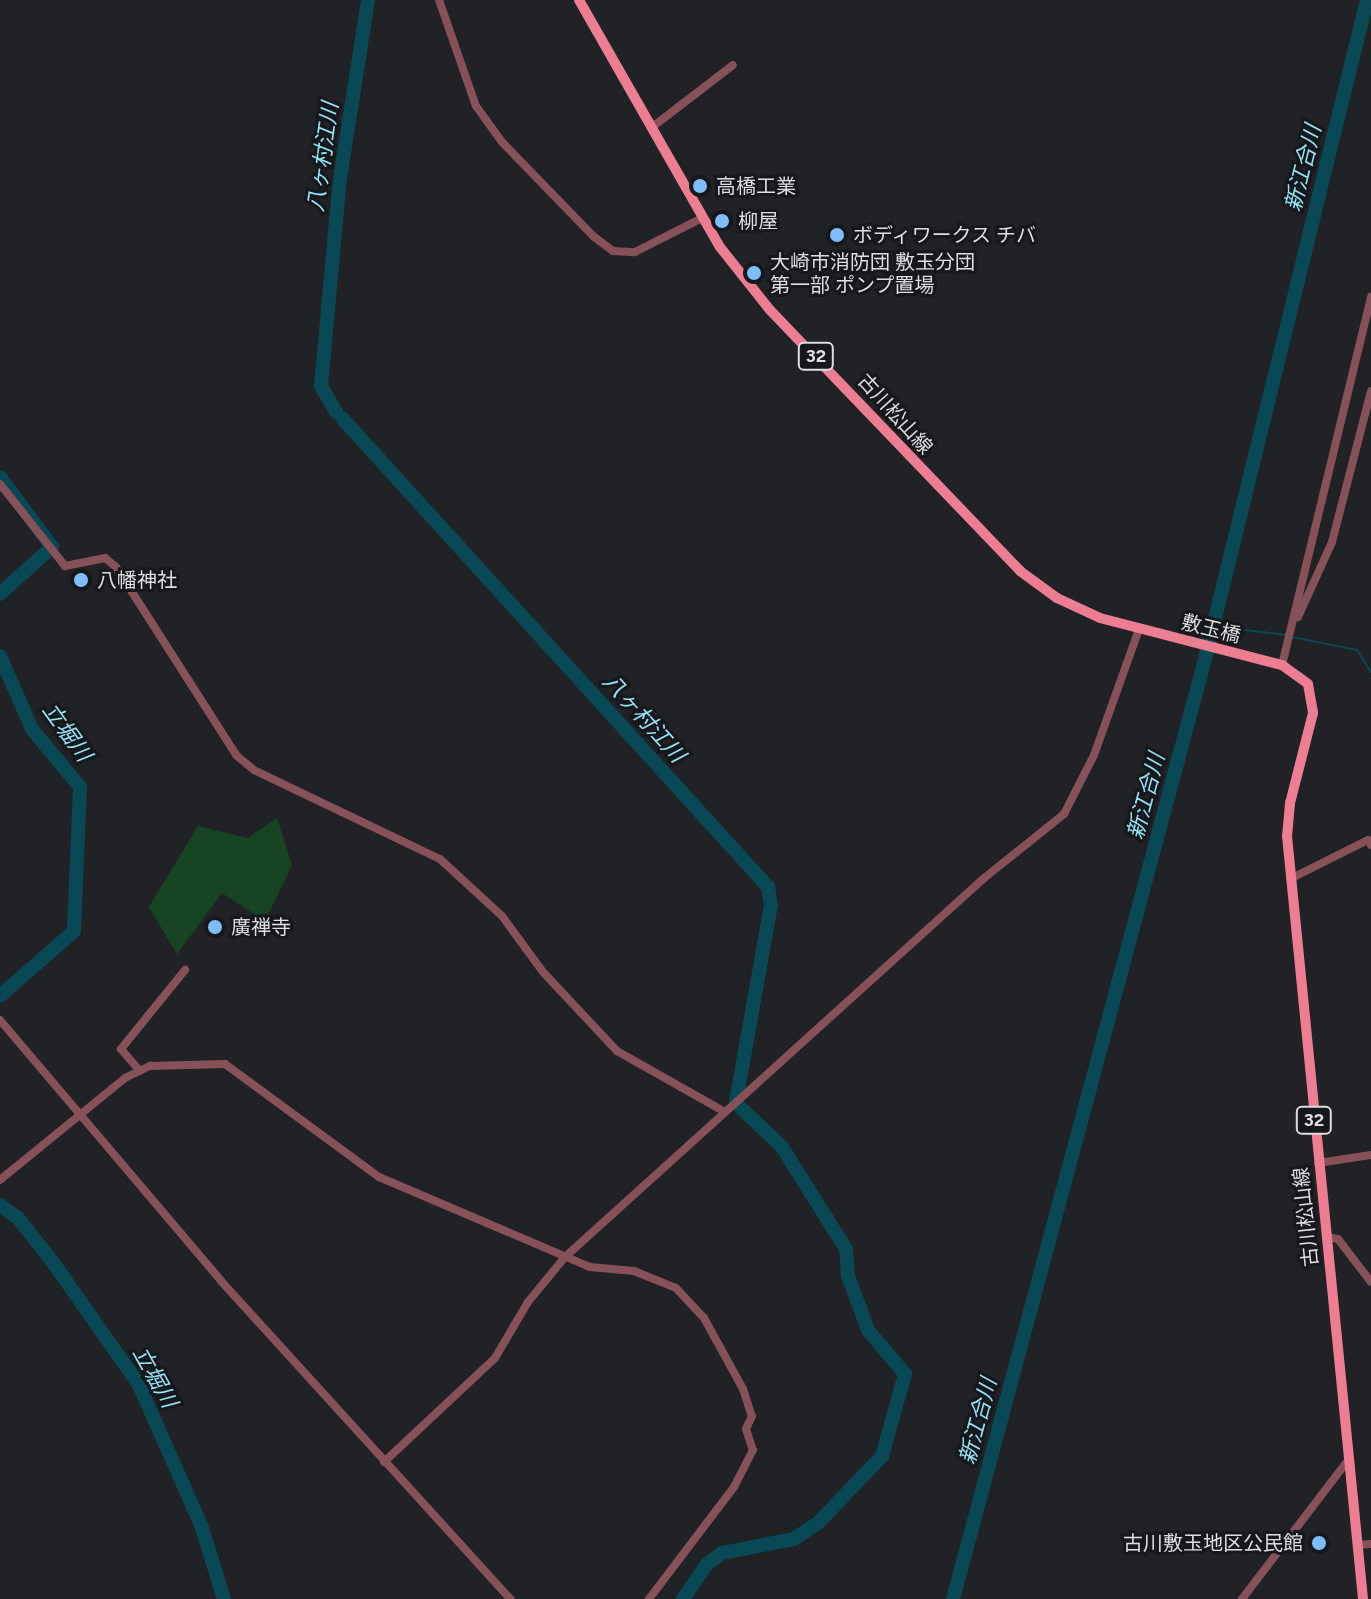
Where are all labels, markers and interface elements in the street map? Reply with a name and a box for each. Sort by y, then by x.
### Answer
water label: 八ヶ村江川 [302,101,344,213]
water label: 新江合川 [1280,122,1326,214]
place label: 高橋工業 [716,174,796,198]
marker: 高橋工業 [691,177,709,195]
place label: 柳屋 [738,209,778,233]
marker: 柳屋 [713,212,731,230]
place label: ボディワークス チバ [853,223,1038,247]
marker: ボディワークス チバ [828,226,846,244]
place label: 大崎市消防団 敷玉分団 第一部 ポンプ置場 [770,250,975,297]
marker: 大崎市消防団 敷玉分団 第一部 ポンプ置場 [745,264,763,282]
road number: 32 [796,342,836,370]
street label: 古川松山線 [853,369,937,459]
place label: 八幡神社 [97,568,177,592]
marker: 八幡神社 [72,571,90,589]
street label: 敷玉橋 [1179,610,1243,648]
water label: 八ヶ村江川 [597,668,691,768]
water label: 立堀川 [37,698,97,766]
water label: 新江合川 [1122,750,1170,842]
place label: 廣禅寺 [231,915,291,939]
marker: 廣禅寺 [206,918,224,936]
road number: 32 [1294,1106,1334,1134]
street label: 古川松山線 [1289,1166,1323,1268]
water label: 立堀川 [127,1342,183,1412]
water label: 新江合川 [954,1375,1002,1467]
place label: 古川敷玉地区公民館 [1123,1531,1303,1555]
marker: 古川敷玉地区公民館 [1310,1534,1328,1552]

